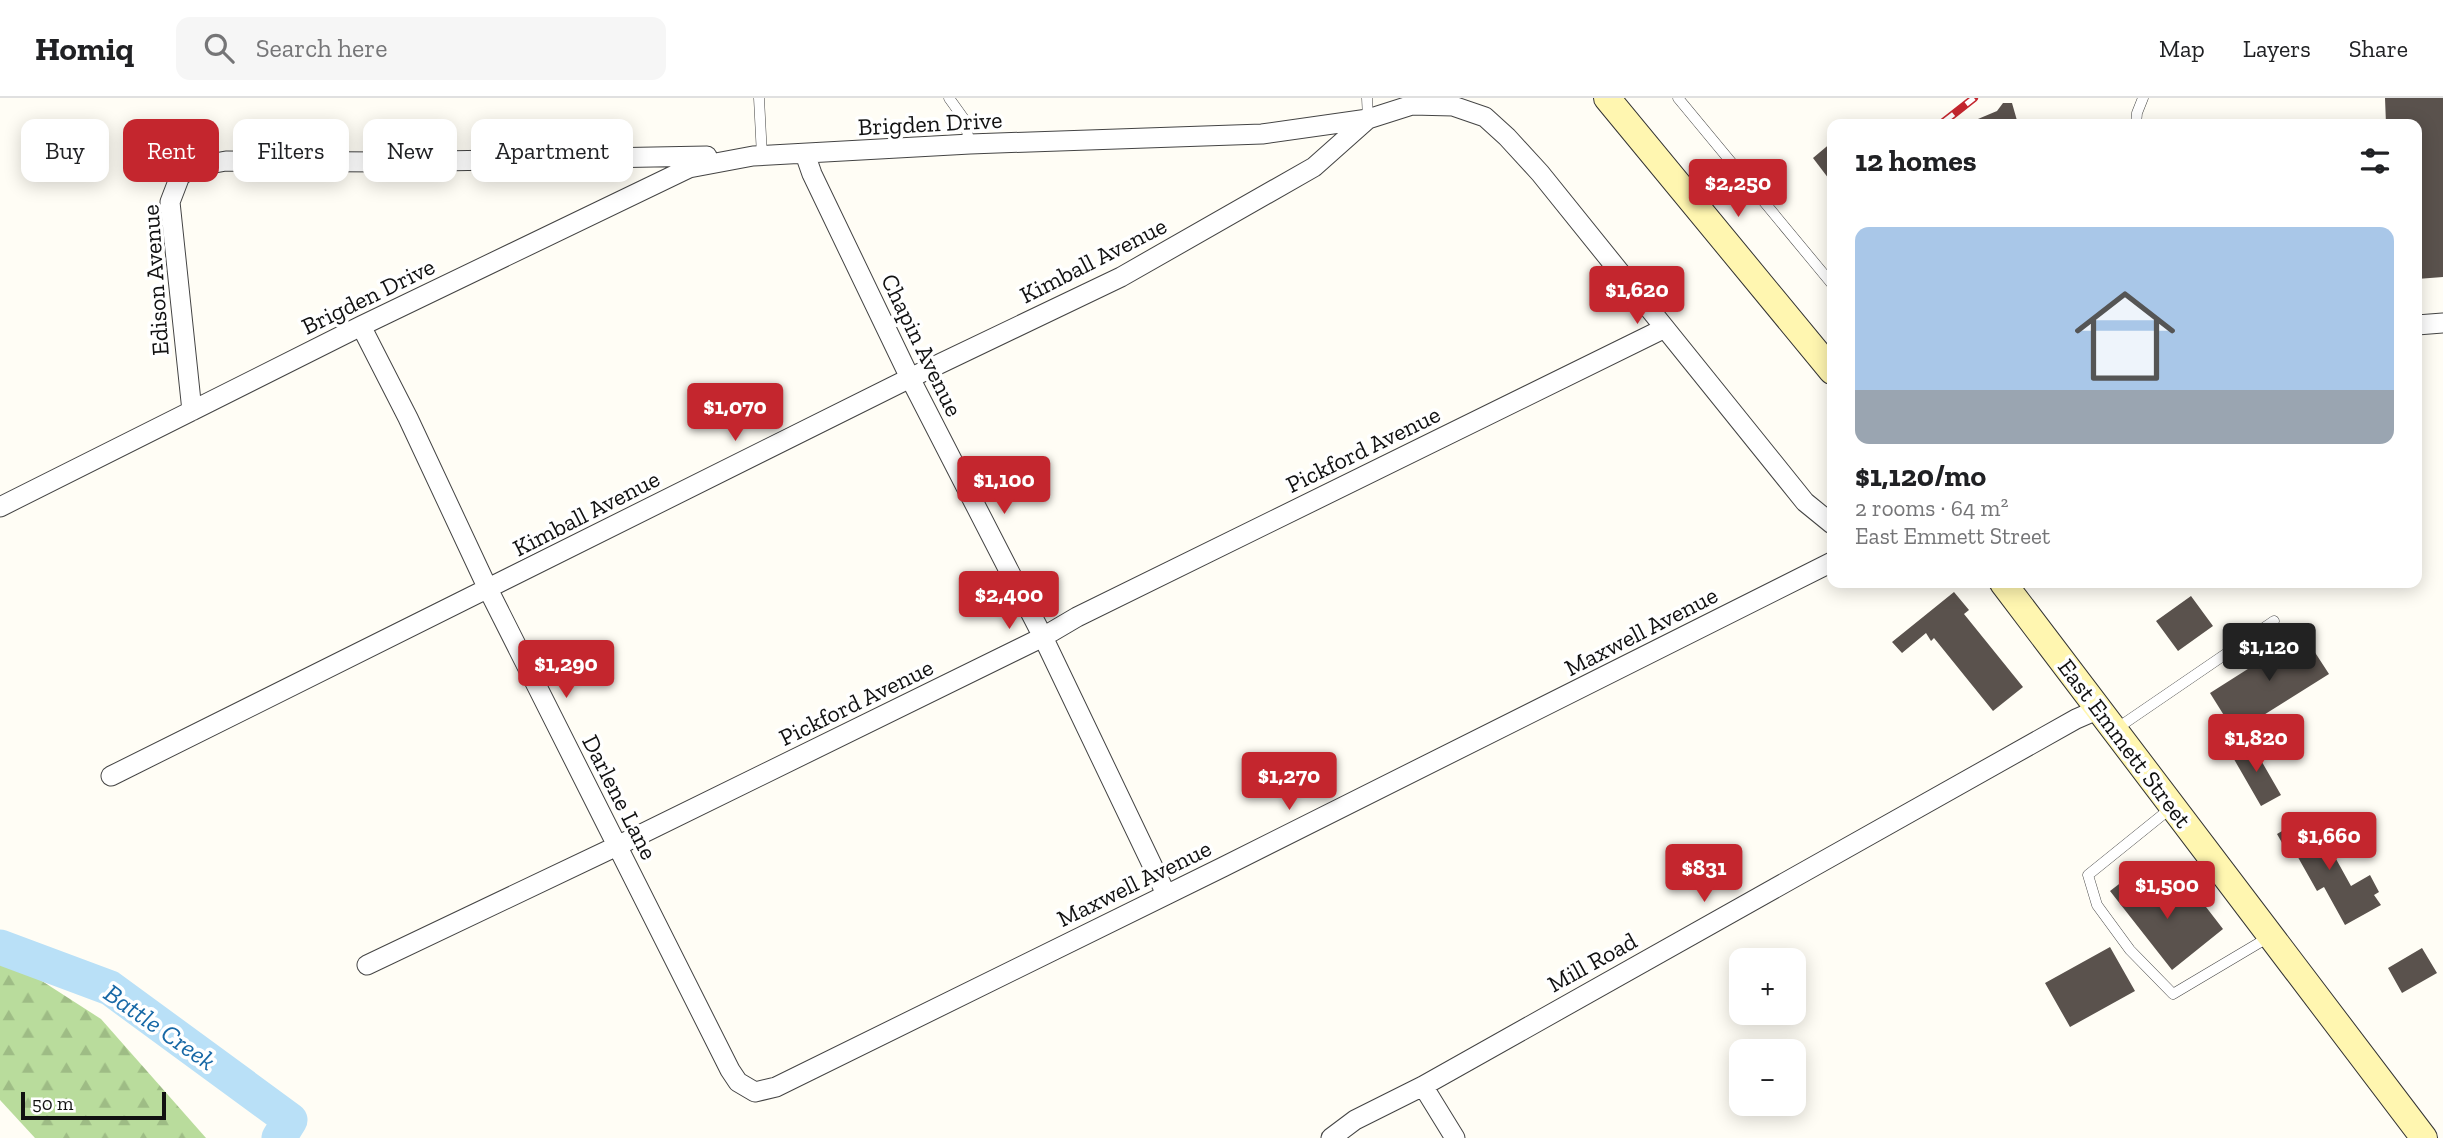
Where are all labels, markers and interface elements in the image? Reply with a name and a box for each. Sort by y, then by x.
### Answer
search box [176,17,666,80]
text: Homiq [35,29,134,68]
icon: search [200,29,238,67]
text: Search here [256,32,387,64]
text: Map [2159,34,2205,63]
text: Layers [2243,34,2311,63]
text: Share [2349,34,2408,63]
street label: Brigden Drive [857,105,1003,141]
chip: Buy [21,119,109,182]
chip: Rent [123,119,219,182]
chip: Filters [233,119,349,182]
chip: New [363,119,457,182]
chip: Apartment [471,119,633,182]
icon: filters [2356,142,2394,180]
text: 12 homes [1855,143,1977,179]
pin: $2,250 [1681,159,1795,219]
text: $2,250 [1705,168,1771,196]
street label: Edison Avenue [135,204,175,356]
street label: Kimball Avenue [1015,211,1171,309]
street label: Brigden Drive [297,251,439,341]
pin: $1,620 [1580,266,1694,326]
street label: Chapin Avenue [875,269,969,421]
icon: home [2062,273,2188,399]
text: $1,620 [1605,275,1669,303]
pin: $1,070 [678,384,792,443]
text: $1,070 [703,392,767,420]
street label: Pickford Avenue [1281,399,1445,499]
pin: $1,100 [947,456,1061,516]
text: $1,120/mo [1855,458,1986,494]
street label: Kimball Avenue [508,464,664,562]
text: $1,100 [973,465,1035,493]
text: 2 rooms · 64 m² [1855,494,2008,522]
text: East Emmett Street [1855,522,2050,550]
pin: $2,400 [952,572,1066,631]
text: $2,400 [975,580,1043,608]
street label: Maxwell Avenue [1560,580,1722,682]
pin: $1,120 [2212,624,2326,683]
text: $1,120 [2239,632,2299,660]
pin: $1,290 [509,640,623,700]
text: $1,290 [534,649,598,677]
street label: Pickford Avenue [774,652,938,752]
street label: East Emmett Street [2052,653,2198,833]
pin: $1,820 [2199,714,2313,774]
text: $1,820 [2224,723,2288,751]
street label: Darlene Lane [576,730,664,864]
pin: $1,270 [1232,752,1346,812]
text: $1,270 [1258,761,1320,789]
pin: $1,660 [2272,812,2386,872]
text: $1,660 [2297,821,2361,849]
street label: Maxwell Avenue [1052,833,1216,933]
pin: $831 [1663,844,1745,904]
text: $831 [1681,853,1727,881]
pin: $1,500 [2110,862,2224,921]
text: $1,500 [2135,870,2199,898]
street label: Mill Road [1542,926,1642,998]
map controls [1729,948,1806,1116]
button: + [1729,948,1806,1025]
water label: Battle Creek [98,977,222,1077]
button: − [1729,1039,1806,1116]
scale bar [21,1089,166,1121]
text: 50 m [32,1092,73,1115]

